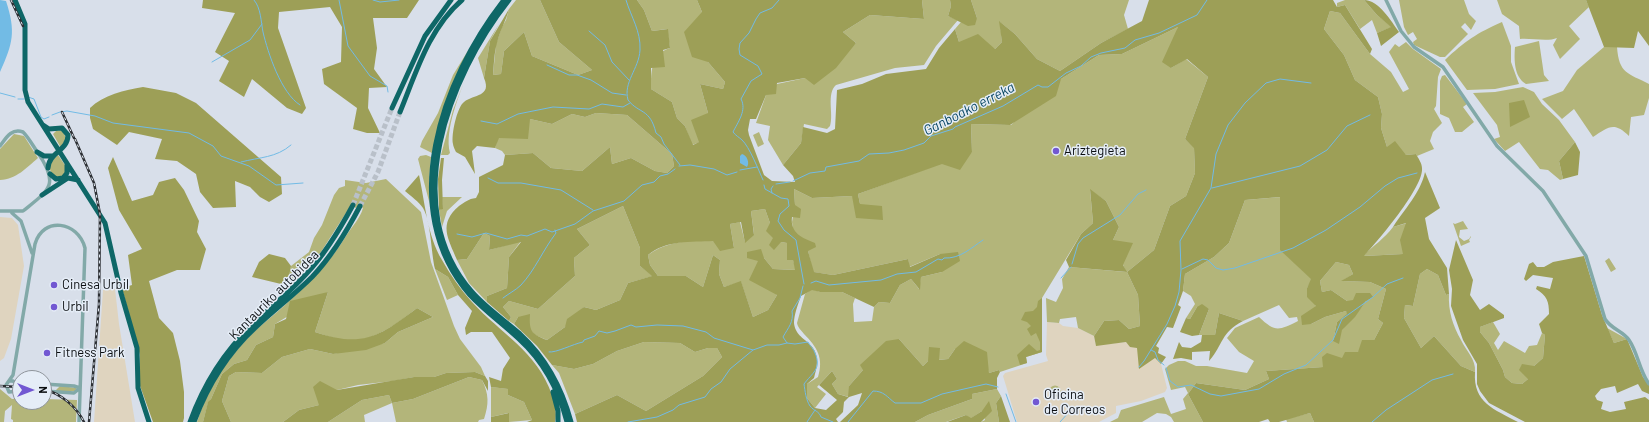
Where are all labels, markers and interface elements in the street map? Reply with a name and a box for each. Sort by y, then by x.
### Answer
water label: Ganboako erreka [921,79,1017,139]
place label: Ariztegieta [1064,143,1126,159]
marker: Ariztegieta [1051,146,1061,156]
street label: Kantauriko autobidea [226,247,322,343]
place label: Cinesa Urbil [62,277,129,293]
marker: Cinesa Urbil [49,280,59,290]
place label: Urbil [62,299,89,315]
marker: Urbil [49,302,59,312]
place label: Fitness Park [55,345,125,361]
marker: Fitness Park [42,348,52,358]
north arrow [12,370,52,410]
text: N [37,386,50,394]
place label: Oficina de Correos [1044,387,1105,418]
marker: Oficina de Correos [1031,397,1041,407]

